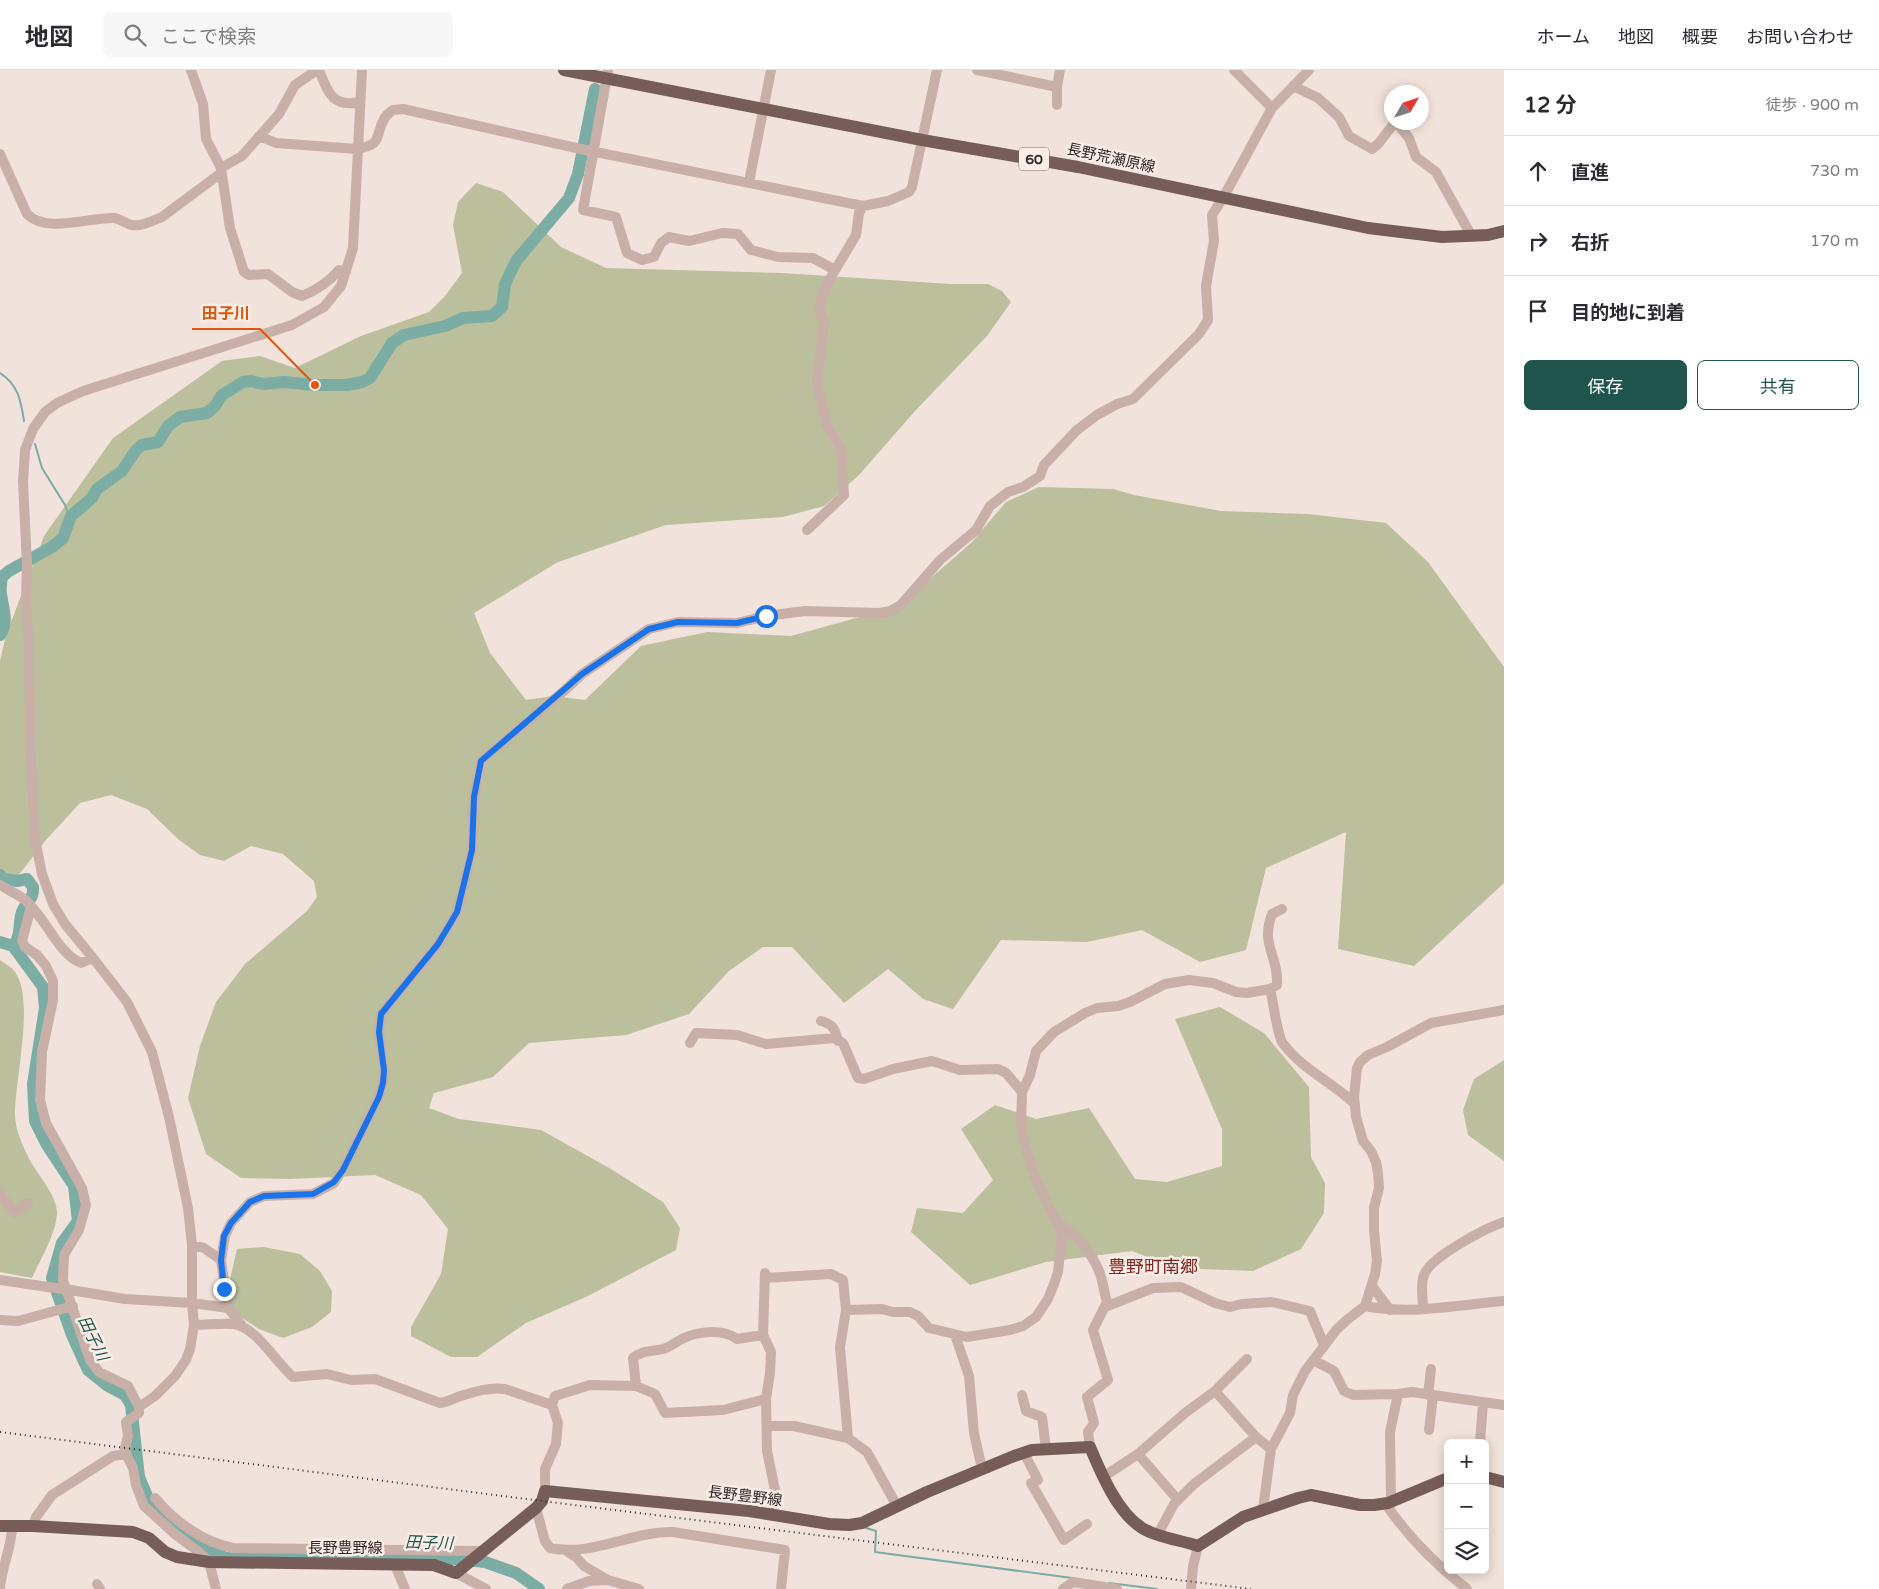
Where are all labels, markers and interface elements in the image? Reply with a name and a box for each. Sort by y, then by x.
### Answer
search box [103,12,453,57]
icon: search [121,21,149,49]
text: 地図 [25,23,73,52]
text: ここで検索 [161,26,256,48]
text: ホーム [1537,26,1590,48]
text: 地図 [1618,26,1654,48]
text: 概要 [1682,26,1718,48]
text: お問い合わせ [1746,26,1854,48]
north arrow [1384,85,1429,130]
text: 12 分 [1524,93,1577,118]
text: 徒歩 · 900 m [1766,95,1859,115]
street label: 長野荒瀬原線 [1065,140,1157,176]
road number: 60 [1019,148,1049,170]
icon: ahead [1524,157,1552,185]
text: 730 m [1810,161,1859,181]
text: 直進 [1571,162,1609,184]
icon: right [1524,227,1552,255]
text: 170 m [1810,231,1859,251]
text: 右折 [1571,232,1609,254]
icon: arrive [1524,297,1552,325]
callout: 田子川 [192,298,260,329]
text: 目的地に到着 [1571,302,1685,324]
text: 田子川 [202,304,250,324]
button: 保存 [1524,360,1687,410]
button: 共有 [1697,360,1859,410]
route start [755,605,778,628]
district label: 豊野町南郷 [1108,1256,1198,1278]
route end [213,1278,236,1301]
water label: 田子川 [74,1312,113,1366]
map controls [1444,1439,1489,1574]
button: + [1444,1439,1489,1484]
street label: 長野豊野線 [707,1482,783,1510]
button: − [1444,1484,1489,1529]
button: layers [1444,1529,1489,1574]
water label: 田子川 [405,1532,455,1554]
street label: 長野豊野線 [307,1539,383,1557]

